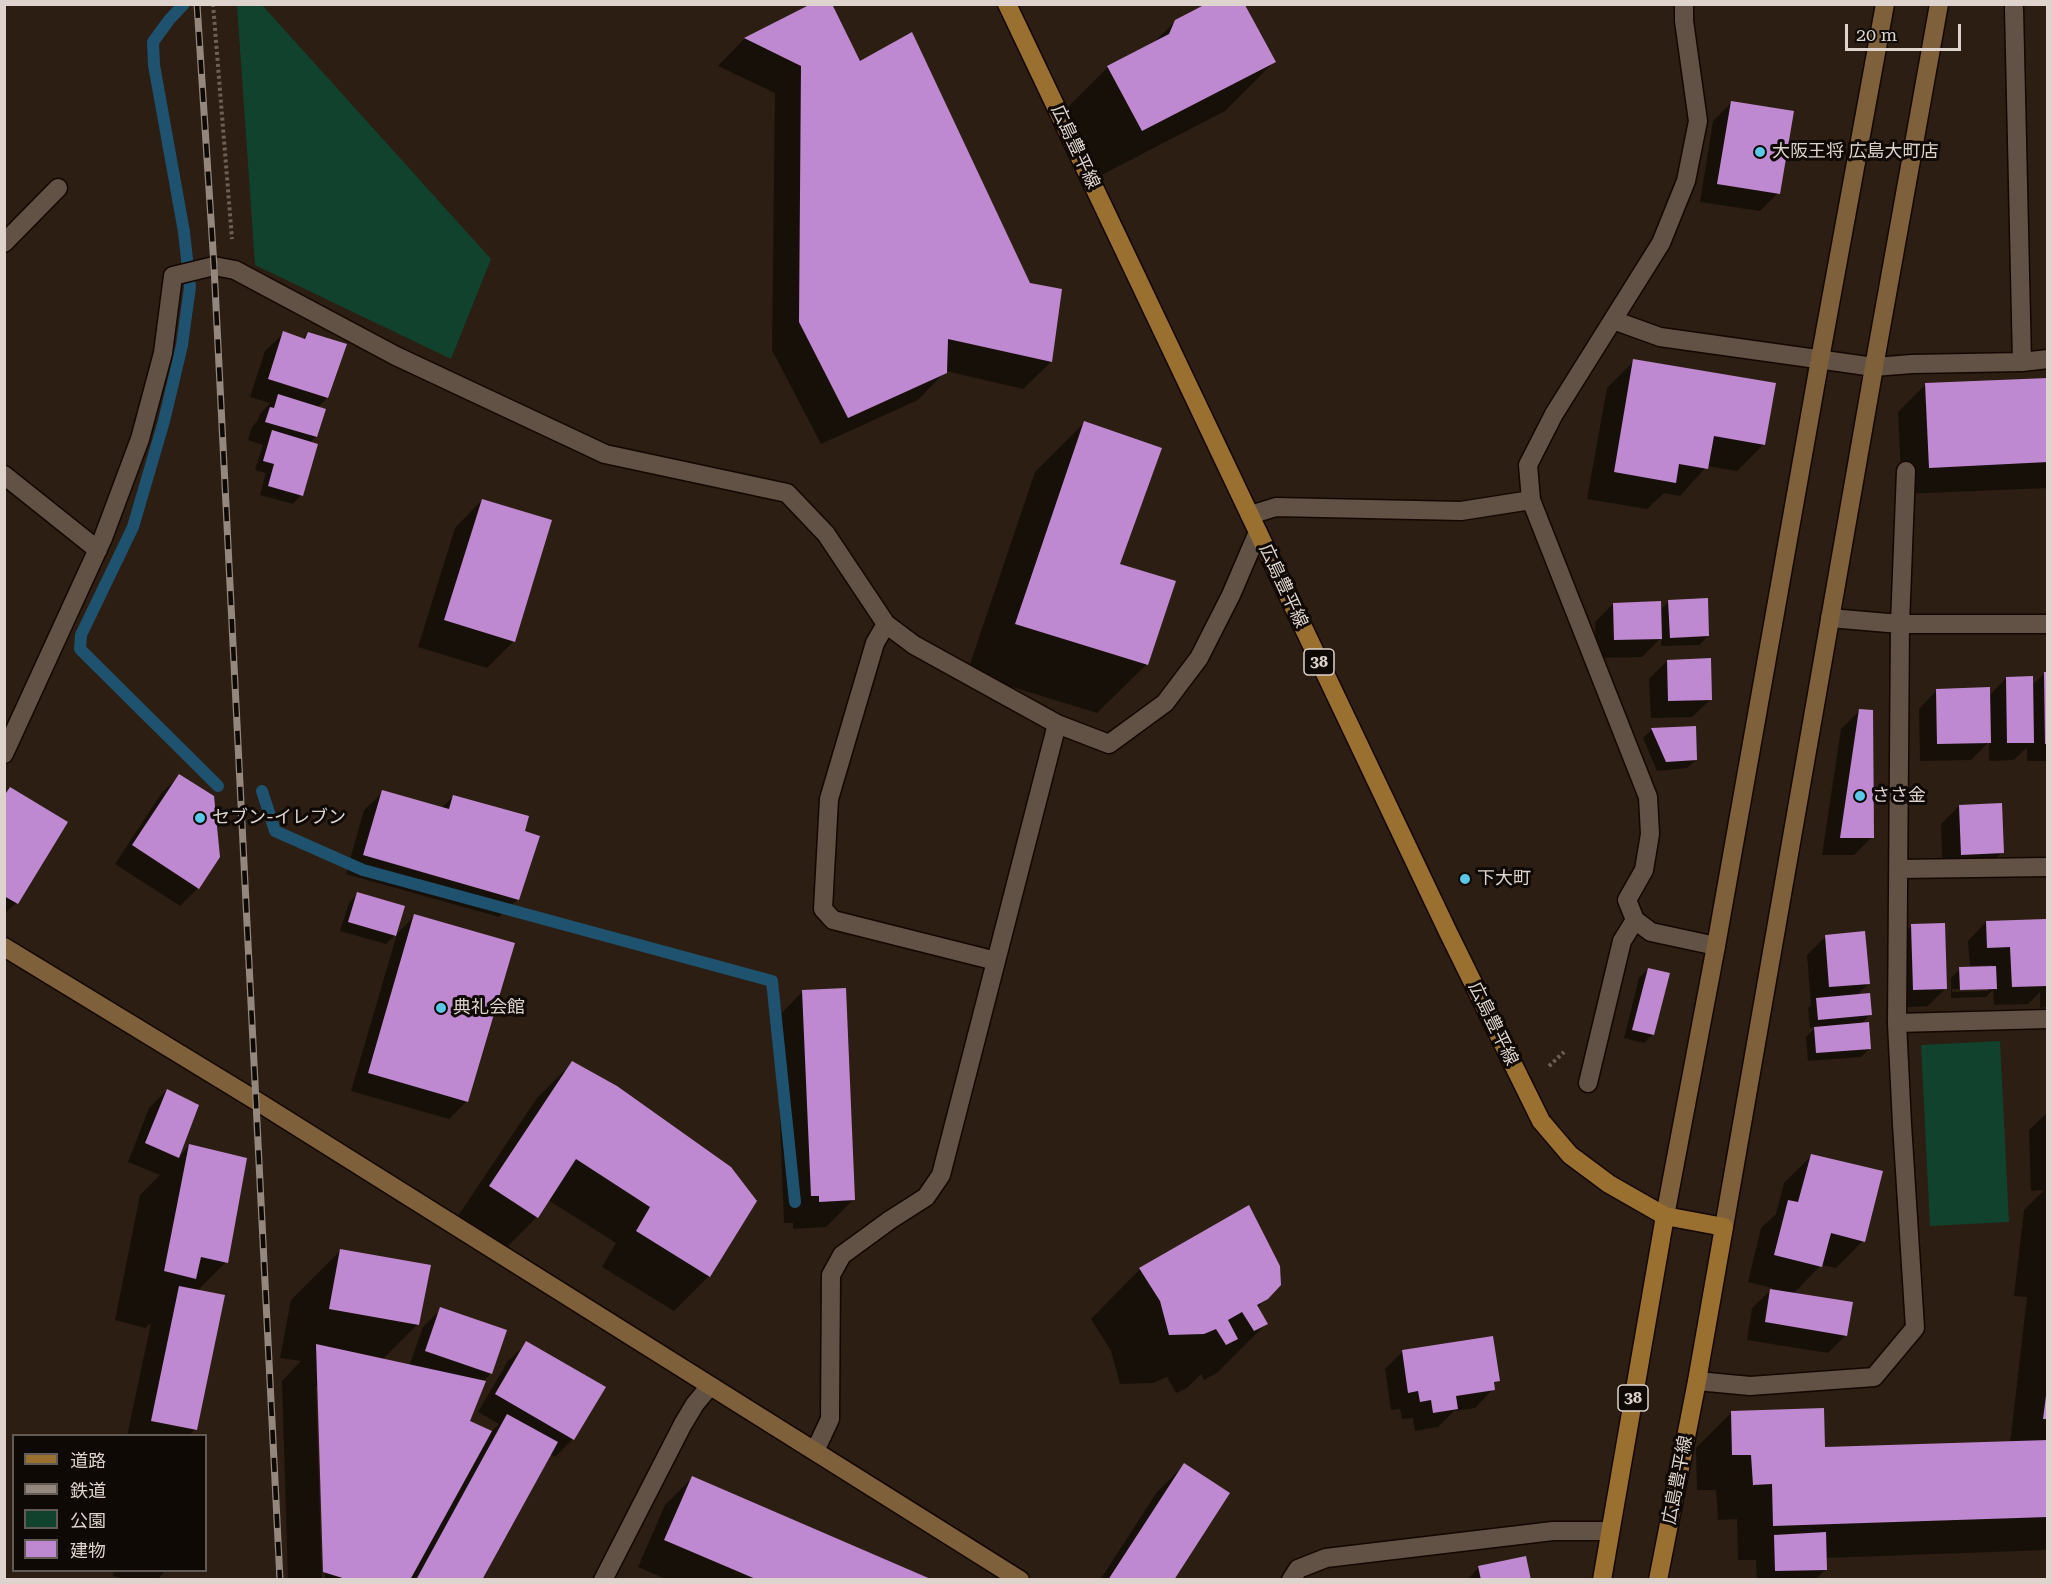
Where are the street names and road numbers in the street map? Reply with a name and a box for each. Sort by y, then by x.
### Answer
street label: 広島豊平線 [1046,102,1104,192]
street label: 広島豊平線 [1254,541,1312,631]
road number: 38 [1304,649,1334,675]
street label: 広島豊平線 [1464,979,1522,1069]
road number: 38 [1618,1385,1648,1411]
street label: 広島豊平線 [1659,1434,1697,1526]

